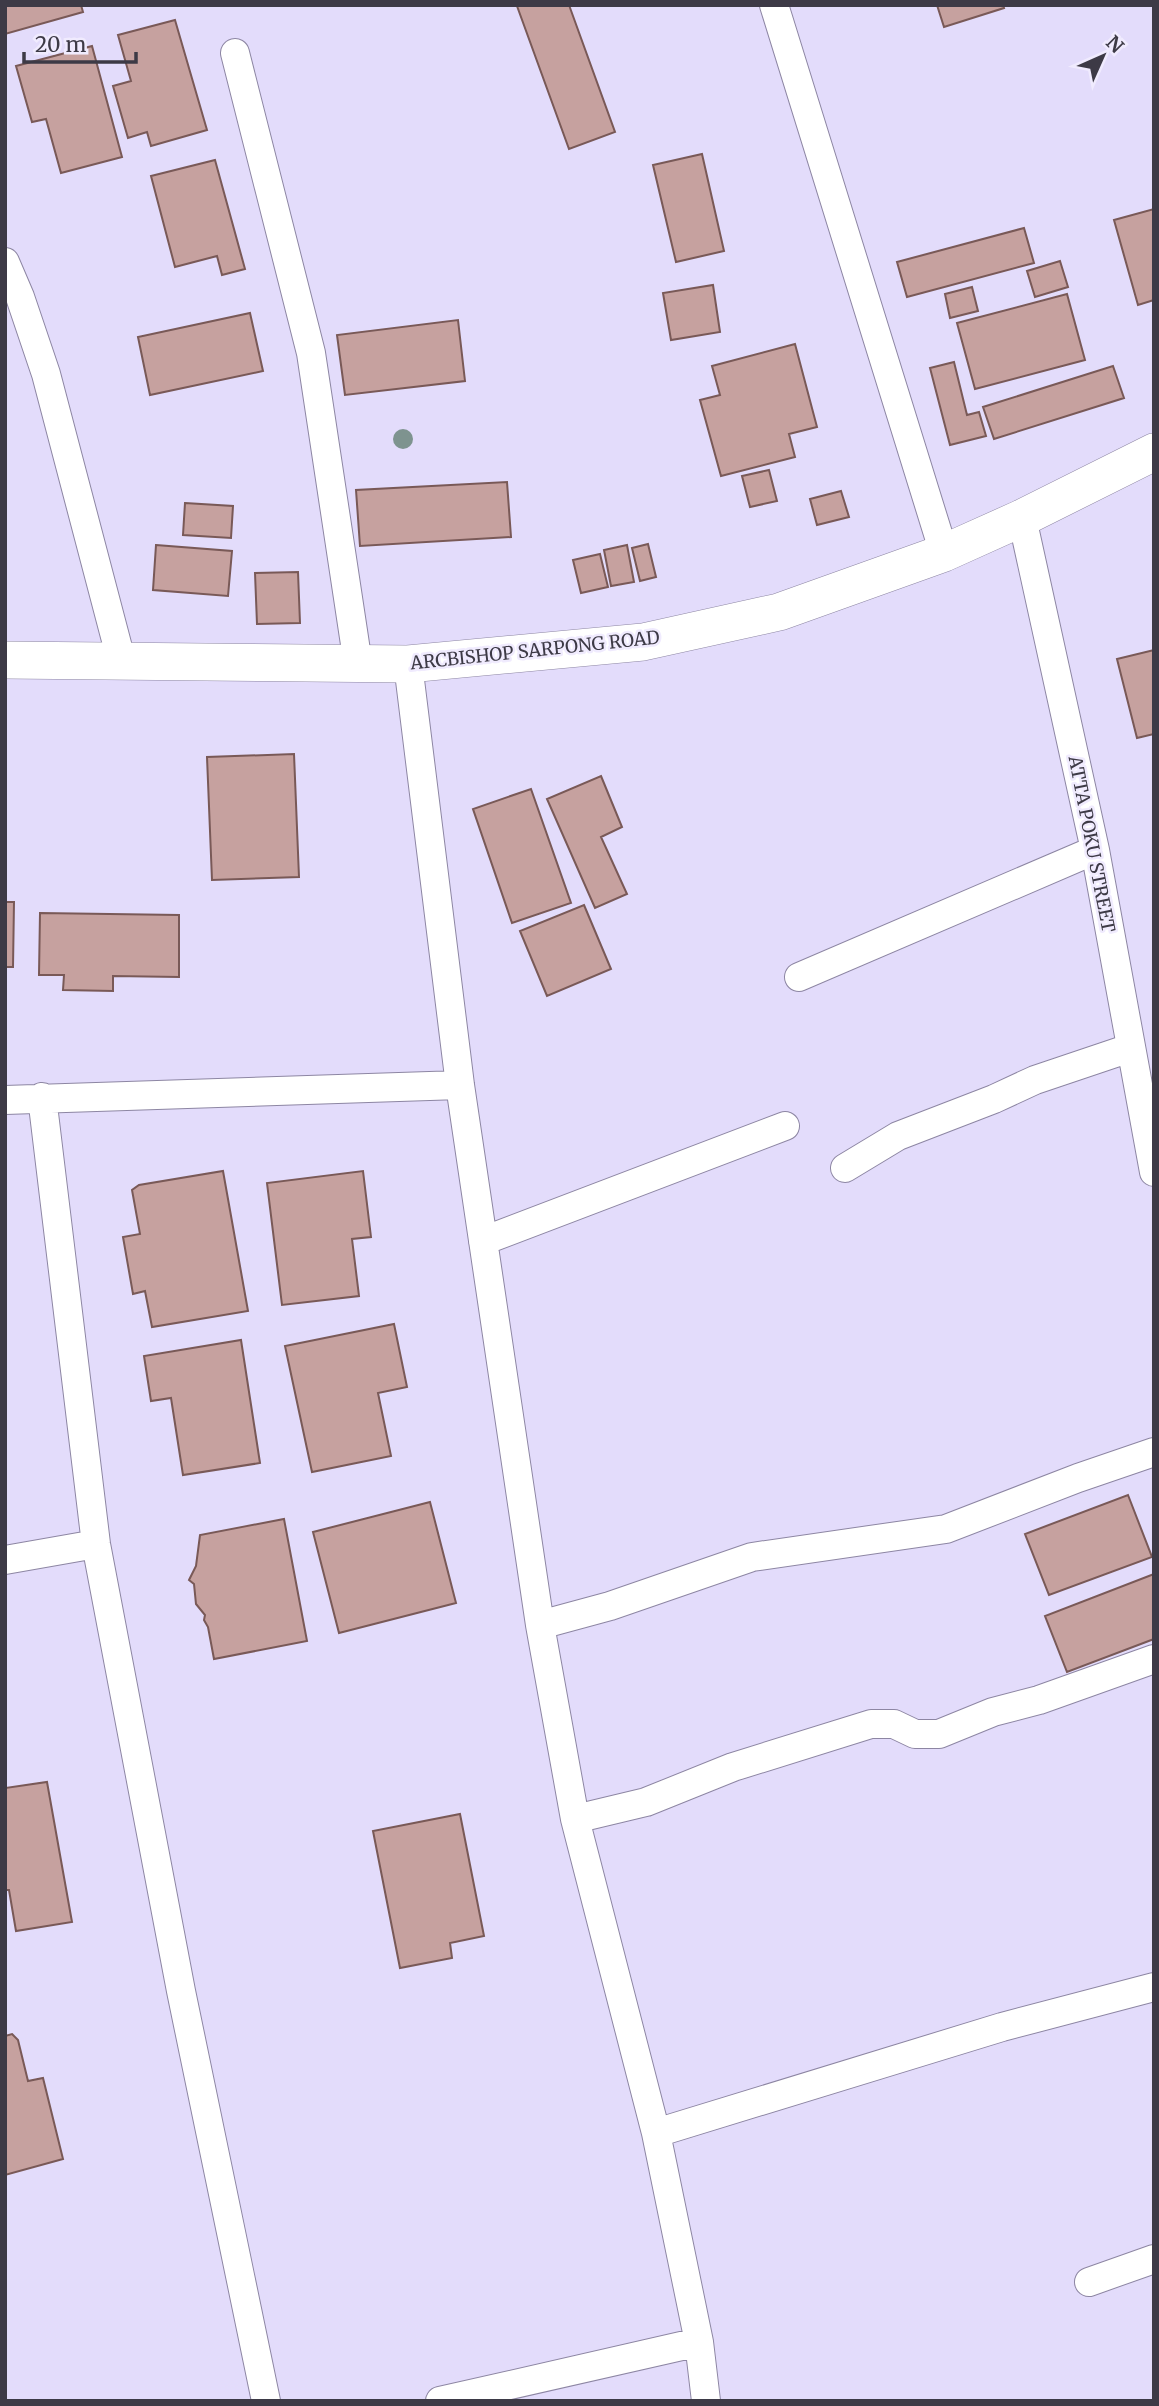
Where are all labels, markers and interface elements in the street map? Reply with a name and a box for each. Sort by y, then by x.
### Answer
scale bar [24,21,136,65]
north arrow [1068,21,1138,91]
text: N [1101,30,1129,58]
text: 20 m [35,31,87,58]
street label: ARCBISHOP SARPONG ROAD [408,625,661,675]
street label: ATTA POKU STREET [1063,753,1121,935]

